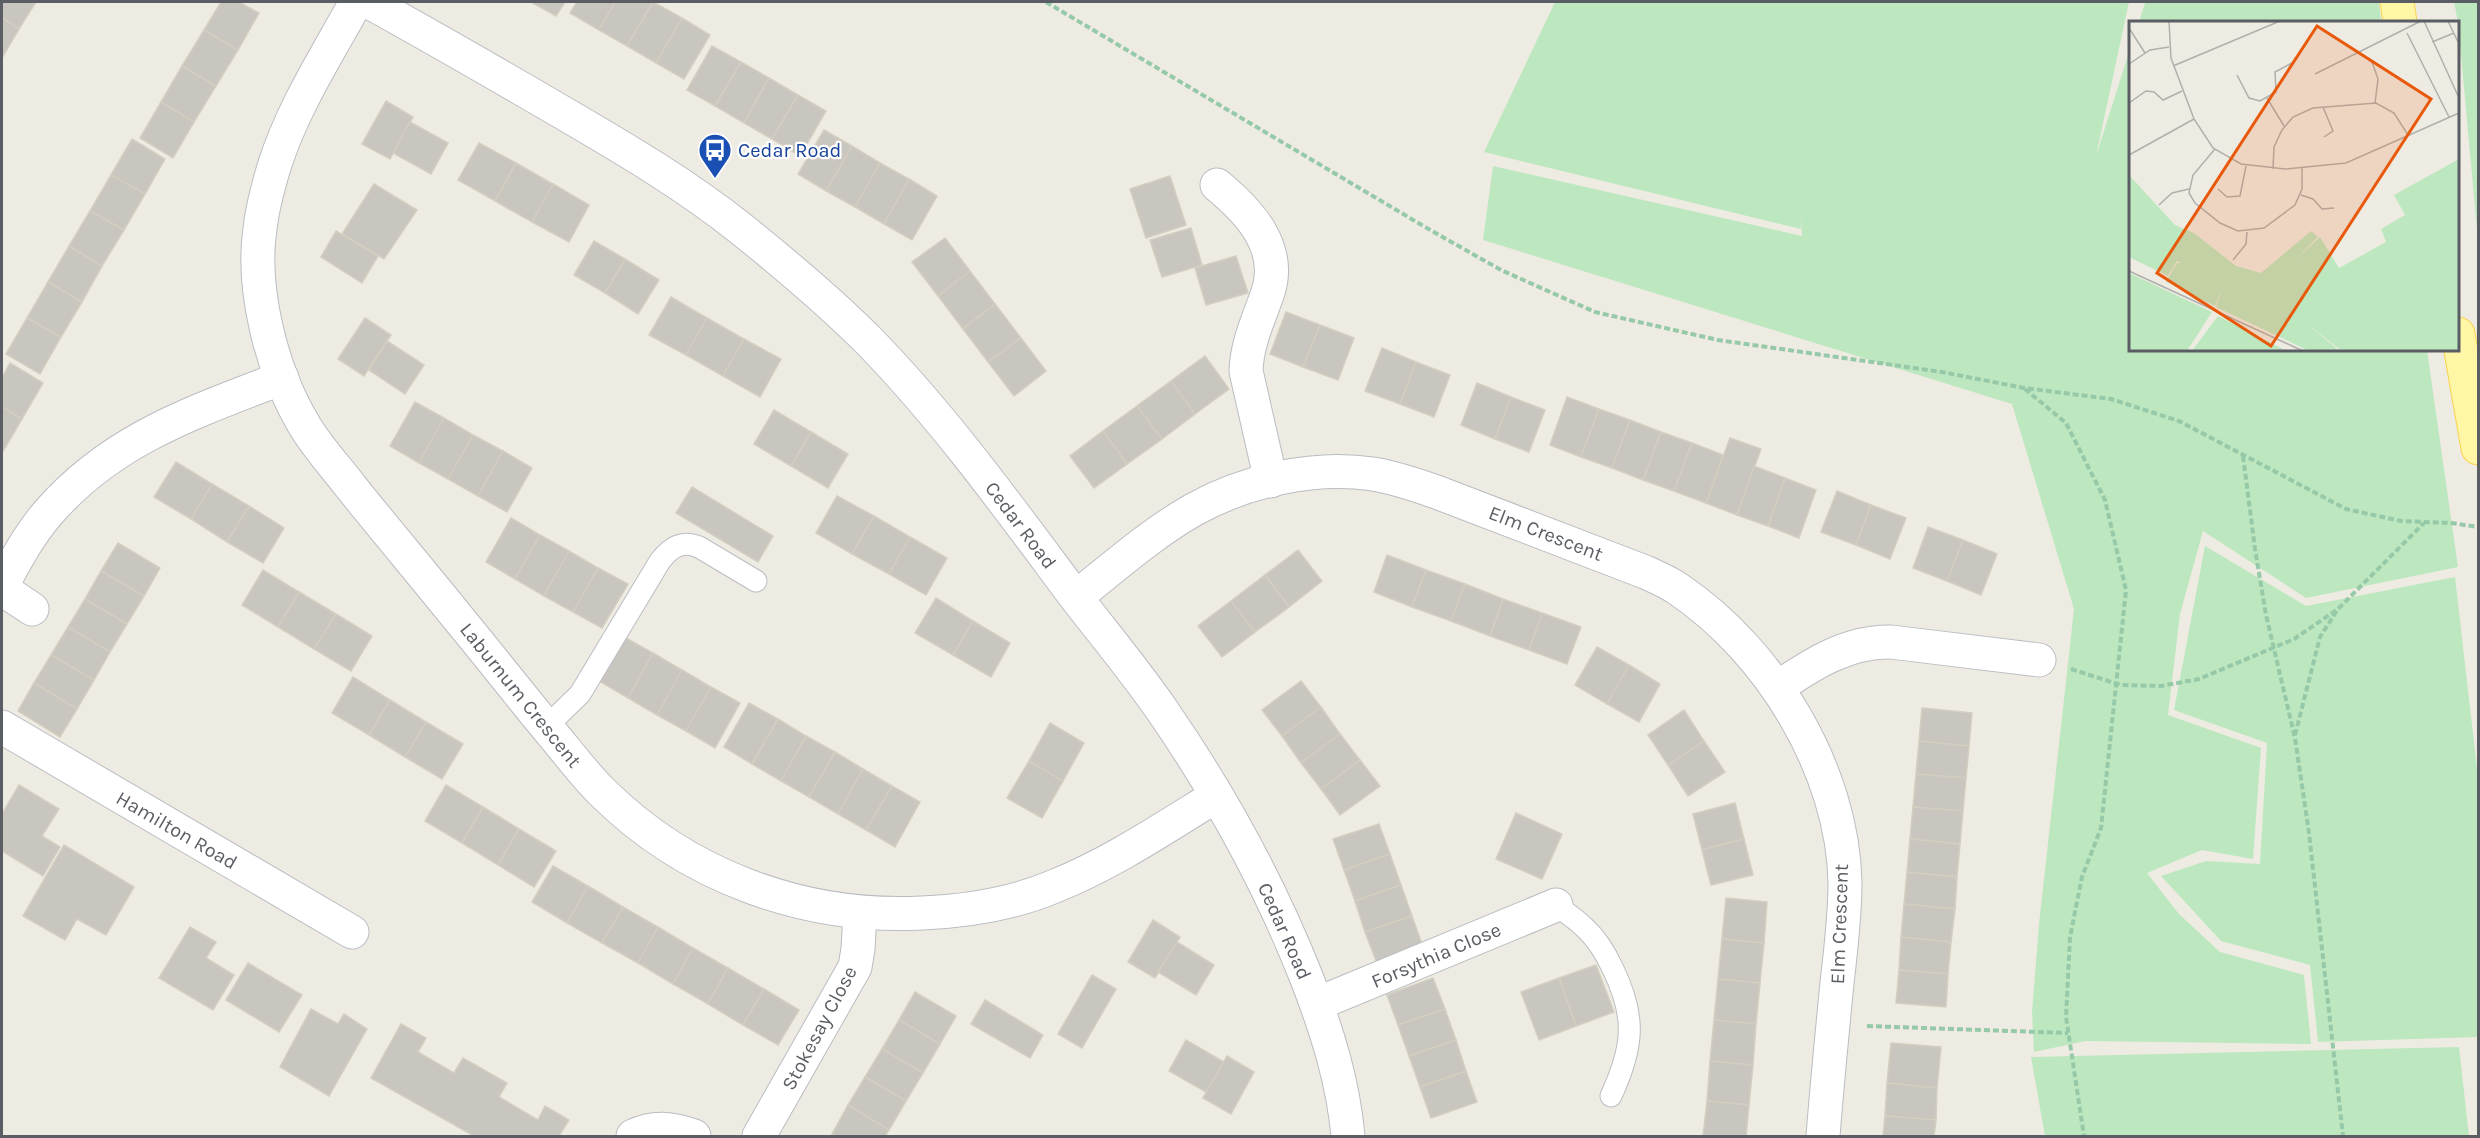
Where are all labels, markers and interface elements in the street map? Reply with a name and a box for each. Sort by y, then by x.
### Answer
inset map [2129,21,2459,351]
bus stop icon: Cedar Road [697,132,733,179]
place label: Cedar Road [738,139,841,162]
street label: Cedar Road [980,477,1061,574]
street label: Elm Crescent [1485,501,1607,566]
street label: Laburnum Crescent [455,618,586,773]
street label: Hamilton Road [112,786,241,874]
street label: Elm Crescent [1826,863,1853,985]
street label: Cedar Road [1253,879,1316,983]
street label: Forsythia Close [1368,918,1504,993]
street label: Stokesay Close [777,962,862,1094]

